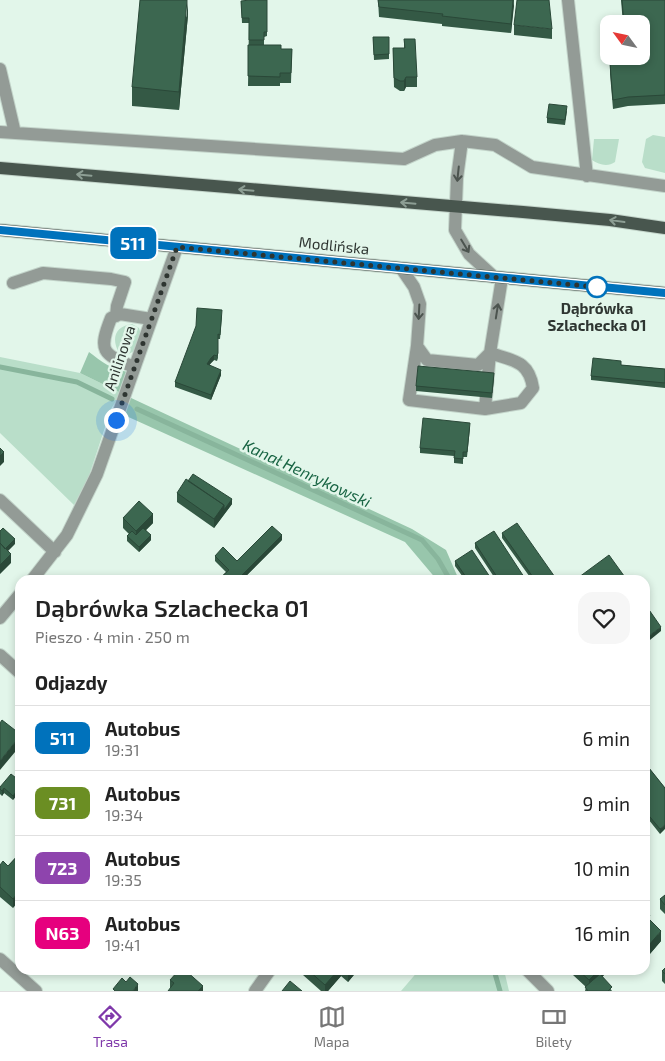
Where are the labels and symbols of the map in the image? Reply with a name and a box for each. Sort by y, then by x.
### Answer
north arrow [600,15,650,65]
one-way arrow [453,165,463,181]
one-way arrow [76,171,92,180]
one-way arrow [238,185,254,194]
one-way arrow [400,198,416,207]
one-way arrow [609,216,625,226]
line badge: 511 [104,227,162,259]
street label: Modlińska [298,232,370,258]
one-way arrow [460,239,470,253]
marker: Dąbrówka Szlachecka 01 [586,276,608,298]
place label: Dąbrówka Szlachecka 01 [547,299,647,334]
one-way arrow [492,303,502,319]
one-way arrow [415,304,424,320]
street label: Anilinowa [100,323,139,393]
your location [104,408,129,433]
water label: Kanał Henrykowski [240,435,374,511]

